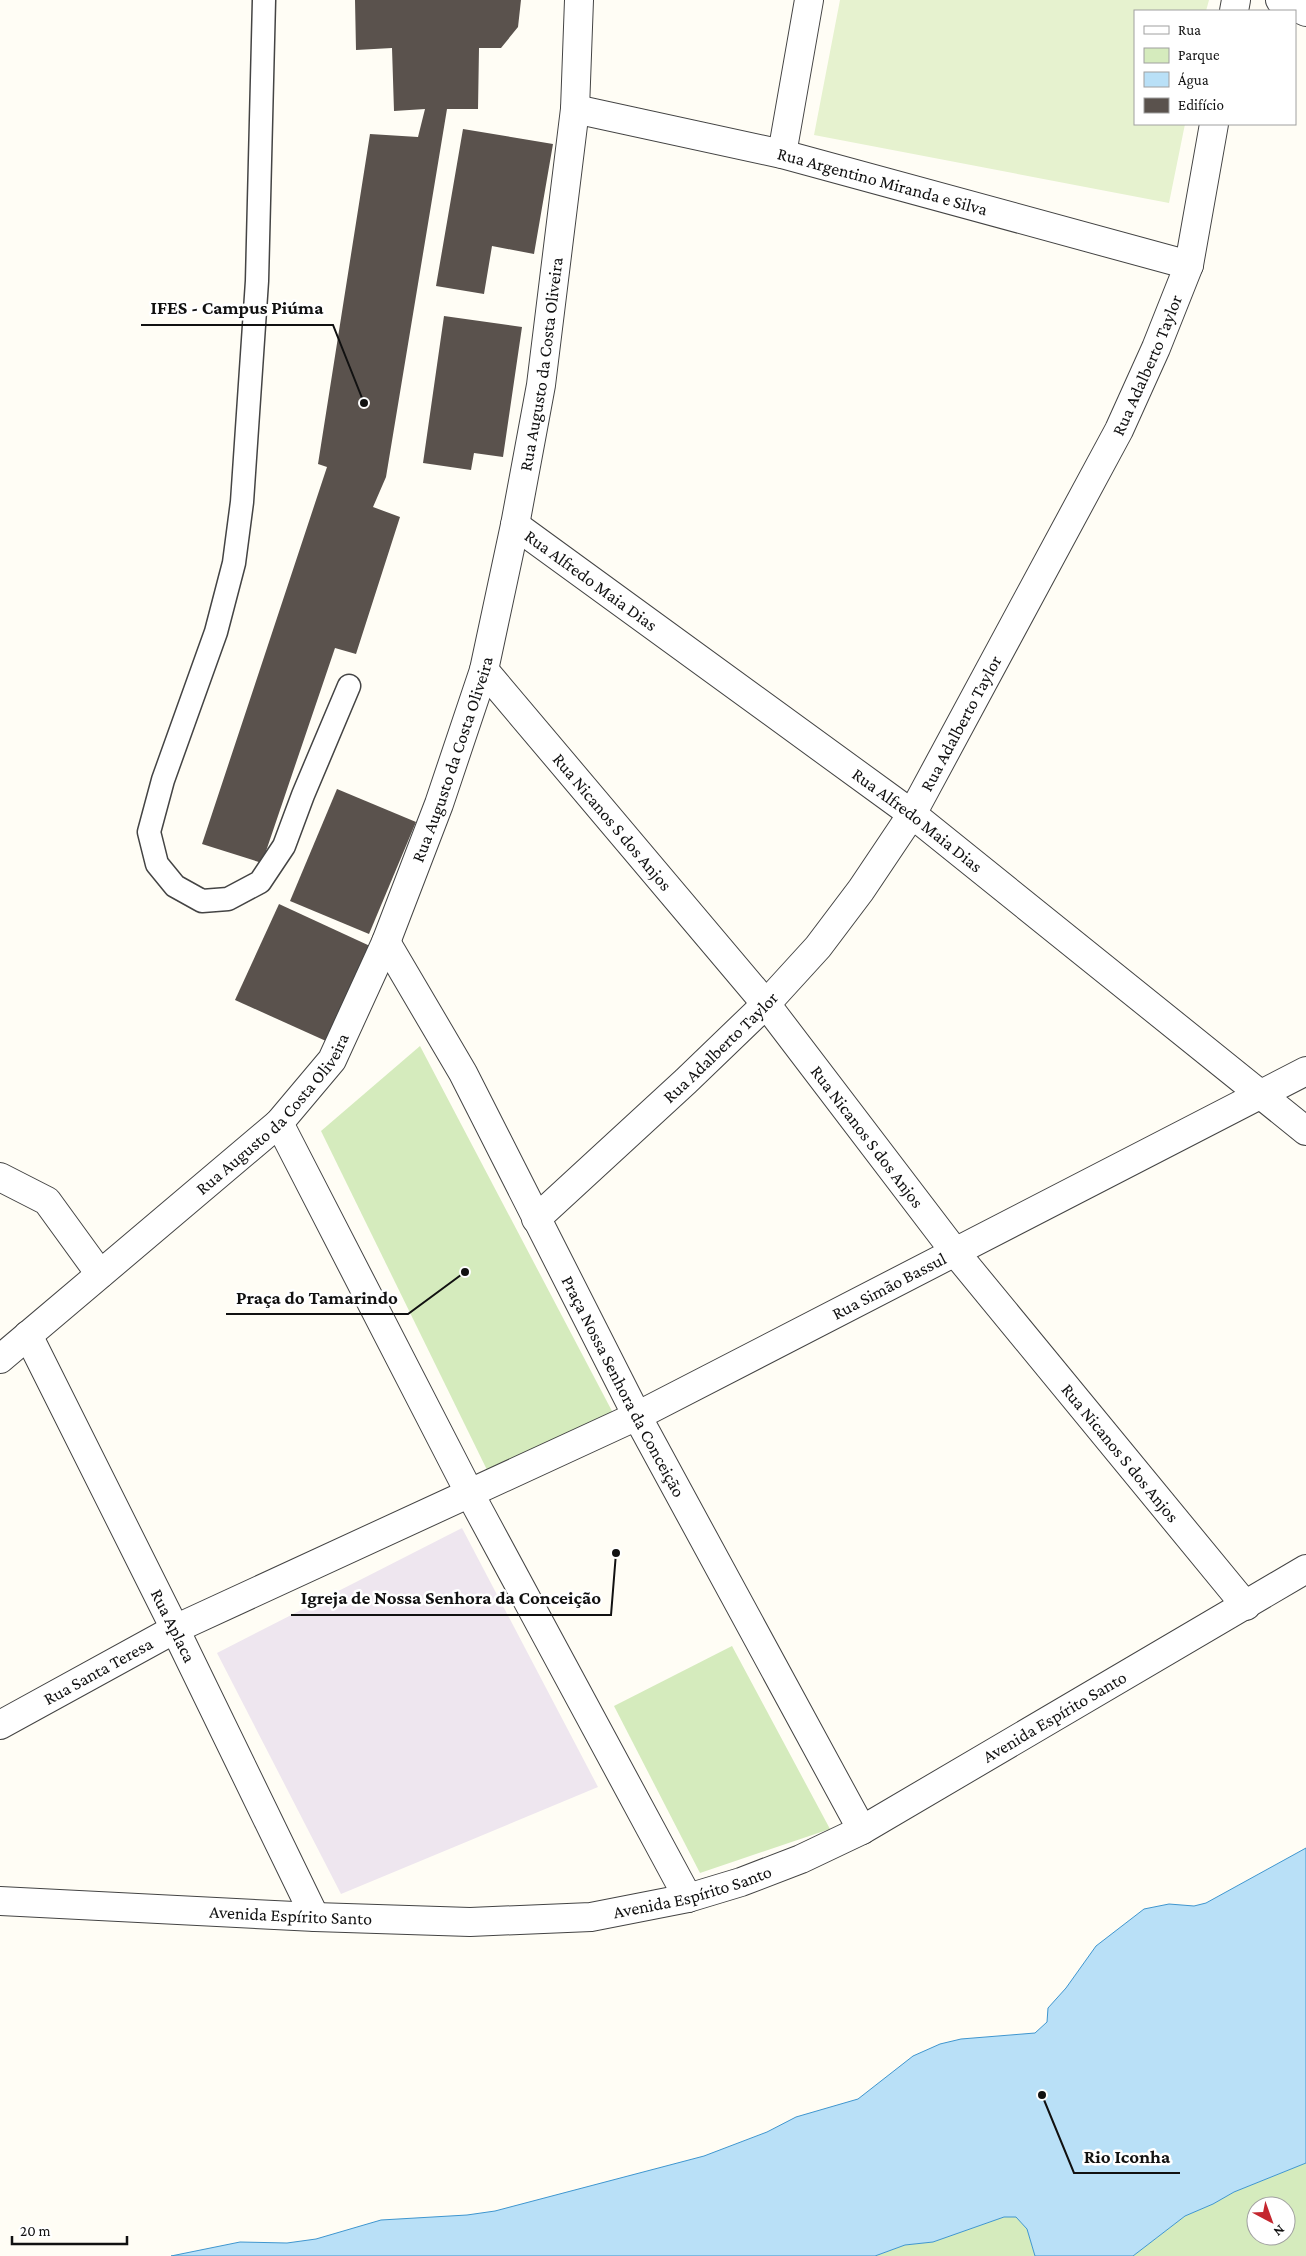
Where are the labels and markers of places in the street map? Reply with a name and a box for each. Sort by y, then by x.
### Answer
callout: IFES - Campus Piúma [141,291,333,325]
callout: Praça do Tamarindo [226,1280,408,1314]
callout: Igreja de Nossa Senhora da Conceição [291,1581,611,1615]
callout: Rio Iconha [1074,2139,1180,2173]

